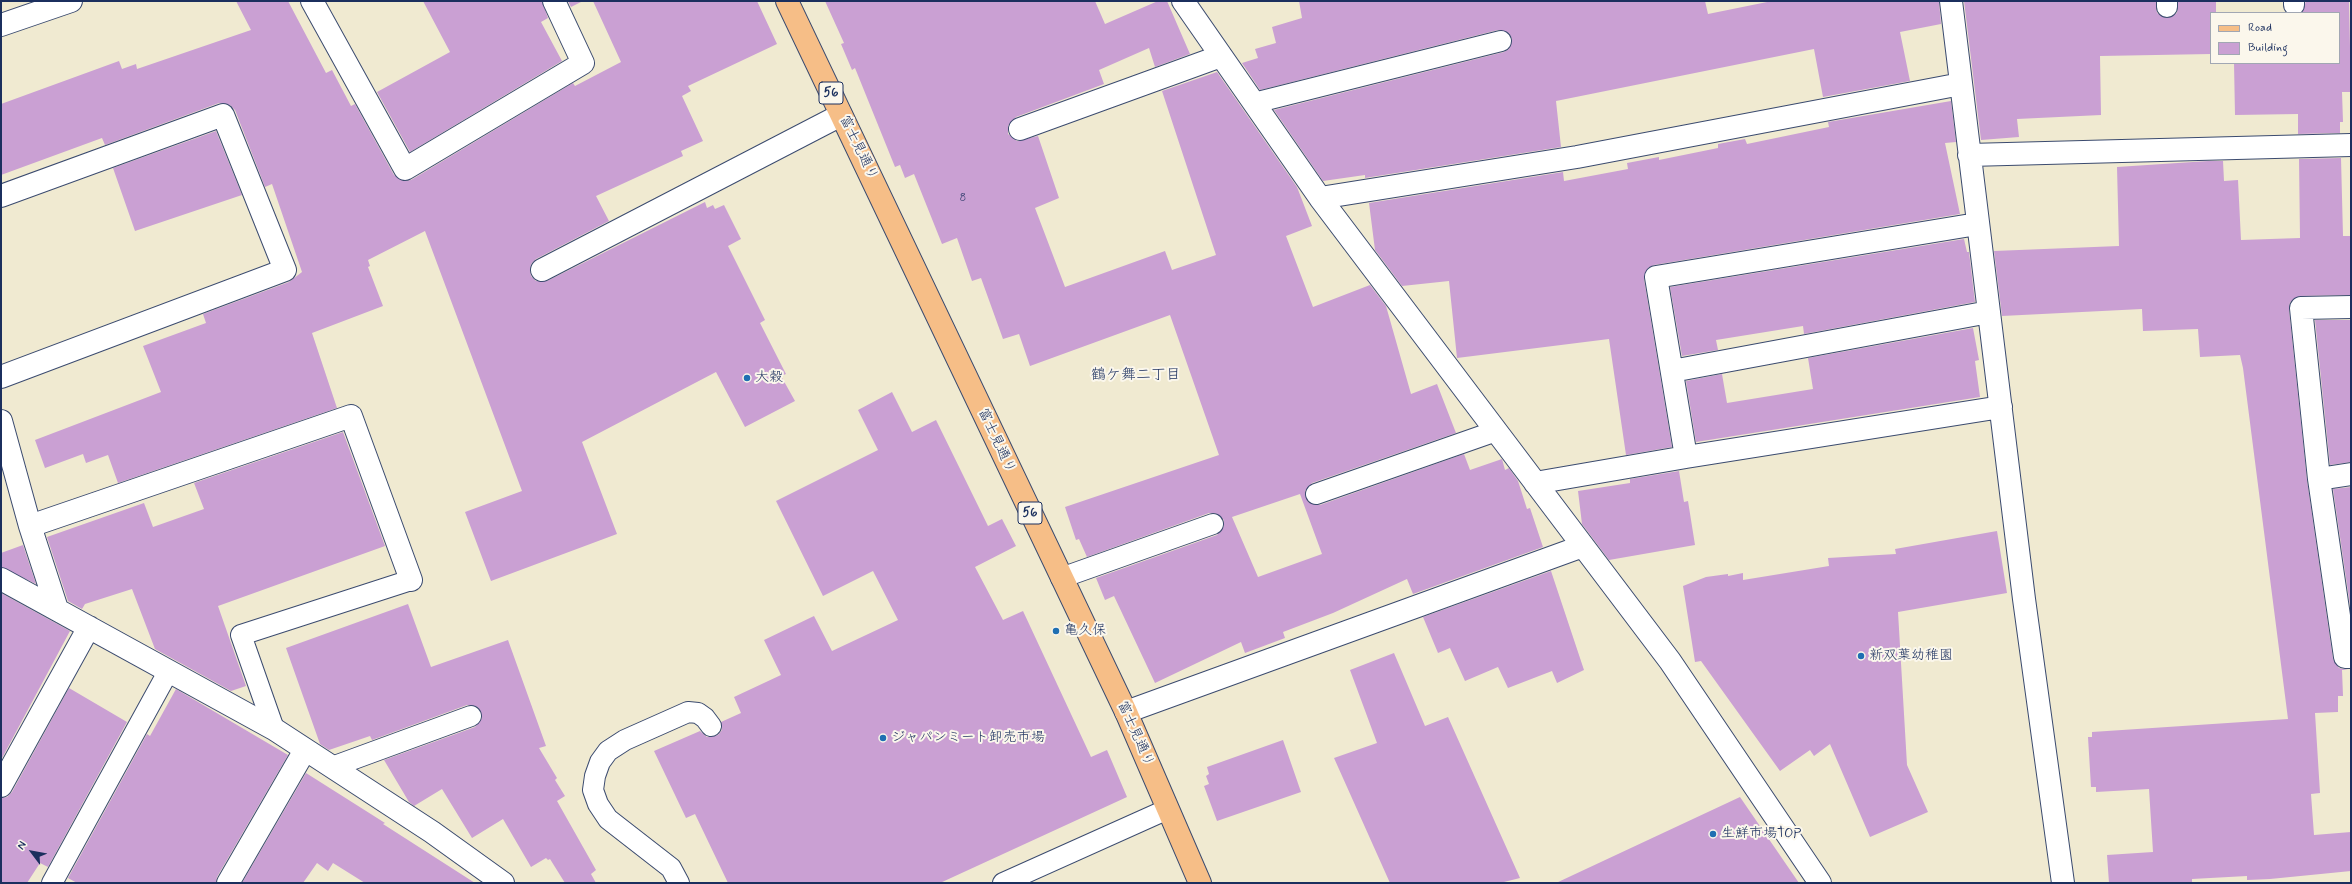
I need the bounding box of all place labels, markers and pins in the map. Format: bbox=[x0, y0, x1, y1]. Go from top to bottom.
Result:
place label: 大穀 bbox=[755, 370, 783, 386]
marker: 大穀 bbox=[742, 373, 752, 383]
place label: 亀久保 bbox=[1064, 623, 1106, 639]
marker: 亀久保 bbox=[1051, 626, 1061, 636]
place label: 新双葉幼稚園 bbox=[1869, 648, 1953, 664]
marker: 新双葉幼稚園 bbox=[1856, 651, 1866, 661]
place label: ジャパンミート卸売市場 bbox=[891, 730, 1045, 746]
marker: ジャパンミート卸売市場 bbox=[878, 733, 888, 743]
place label: 生鮮市場TOP bbox=[1721, 826, 1801, 842]
marker: 生鮮市場TOP bbox=[1708, 829, 1718, 839]

